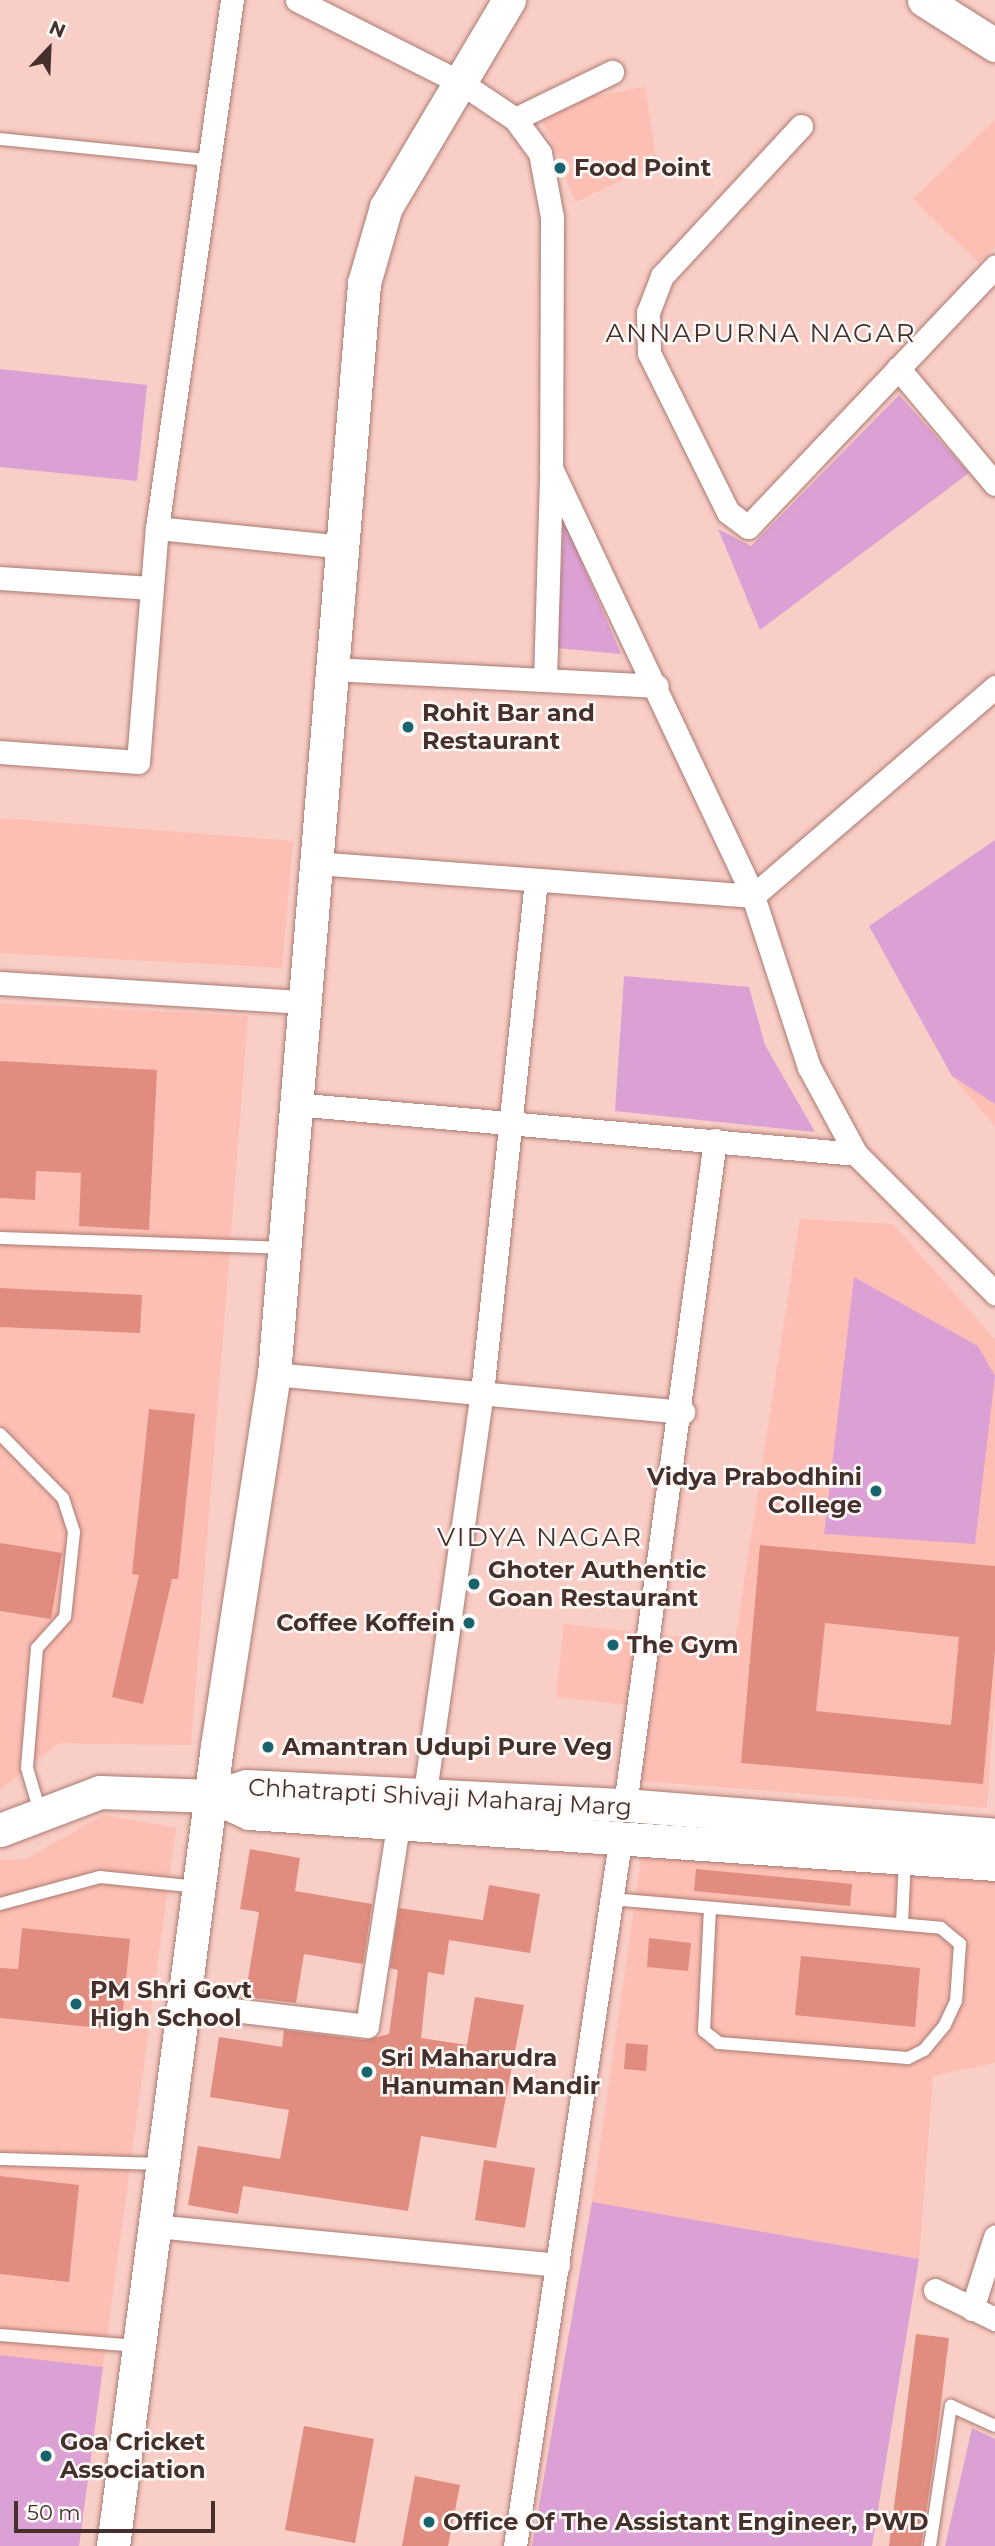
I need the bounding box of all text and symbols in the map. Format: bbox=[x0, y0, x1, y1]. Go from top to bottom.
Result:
north arrow bbox=[14, 14, 84, 84]
text: N bbox=[46, 16, 69, 43]
place label: Food Point bbox=[574, 154, 711, 182]
marker: Food Point bbox=[552, 160, 568, 176]
district label: ANNAPURNA NAGAR bbox=[607, 318, 915, 350]
place label: Rohit Bar and Restaurant bbox=[422, 699, 595, 755]
marker: Rohit Bar and Restaurant bbox=[400, 719, 416, 735]
place label: Vidya Prabodhini College bbox=[647, 1463, 862, 1519]
marker: Vidya Prabodhini College bbox=[868, 1483, 884, 1499]
district label: VIDYA NAGAR bbox=[438, 1522, 642, 1554]
place label: Ghoter Authentic Goan Restaurant bbox=[488, 1556, 707, 1612]
marker: Ghoter Authentic Goan Restaurant bbox=[466, 1576, 482, 1592]
place label: Coffee Koffein bbox=[276, 1609, 455, 1637]
marker: Coffee Koffein bbox=[461, 1615, 477, 1631]
place label: The Gym bbox=[627, 1631, 738, 1659]
marker: The Gym bbox=[605, 1637, 621, 1653]
place label: Amantran Udupi Pure Veg bbox=[282, 1733, 612, 1761]
marker: Amantran Udupi Pure Veg bbox=[260, 1739, 276, 1755]
street label: Chhatrapti Shivaji Maharaj Marg bbox=[247, 1773, 633, 1821]
place label: PM Shri Govt High School bbox=[90, 1976, 252, 2032]
marker: PM Shri Govt High School bbox=[68, 1996, 84, 2012]
place label: Sri Maharudra Hanuman Mandir bbox=[381, 2044, 600, 2100]
marker: Sri Maharudra Hanuman Mandir bbox=[359, 2064, 375, 2080]
place label: Goa Cricket Association bbox=[60, 2428, 206, 2484]
marker: Goa Cricket Association bbox=[38, 2448, 54, 2464]
scale bar bbox=[18, 2486, 219, 2530]
text: 50 m bbox=[27, 2500, 81, 2525]
place label: Office Of The Assistant Engineer, PWD bbox=[443, 2508, 929, 2536]
marker: Office Of The Assistant Engineer, PWD bbox=[421, 2514, 437, 2530]

